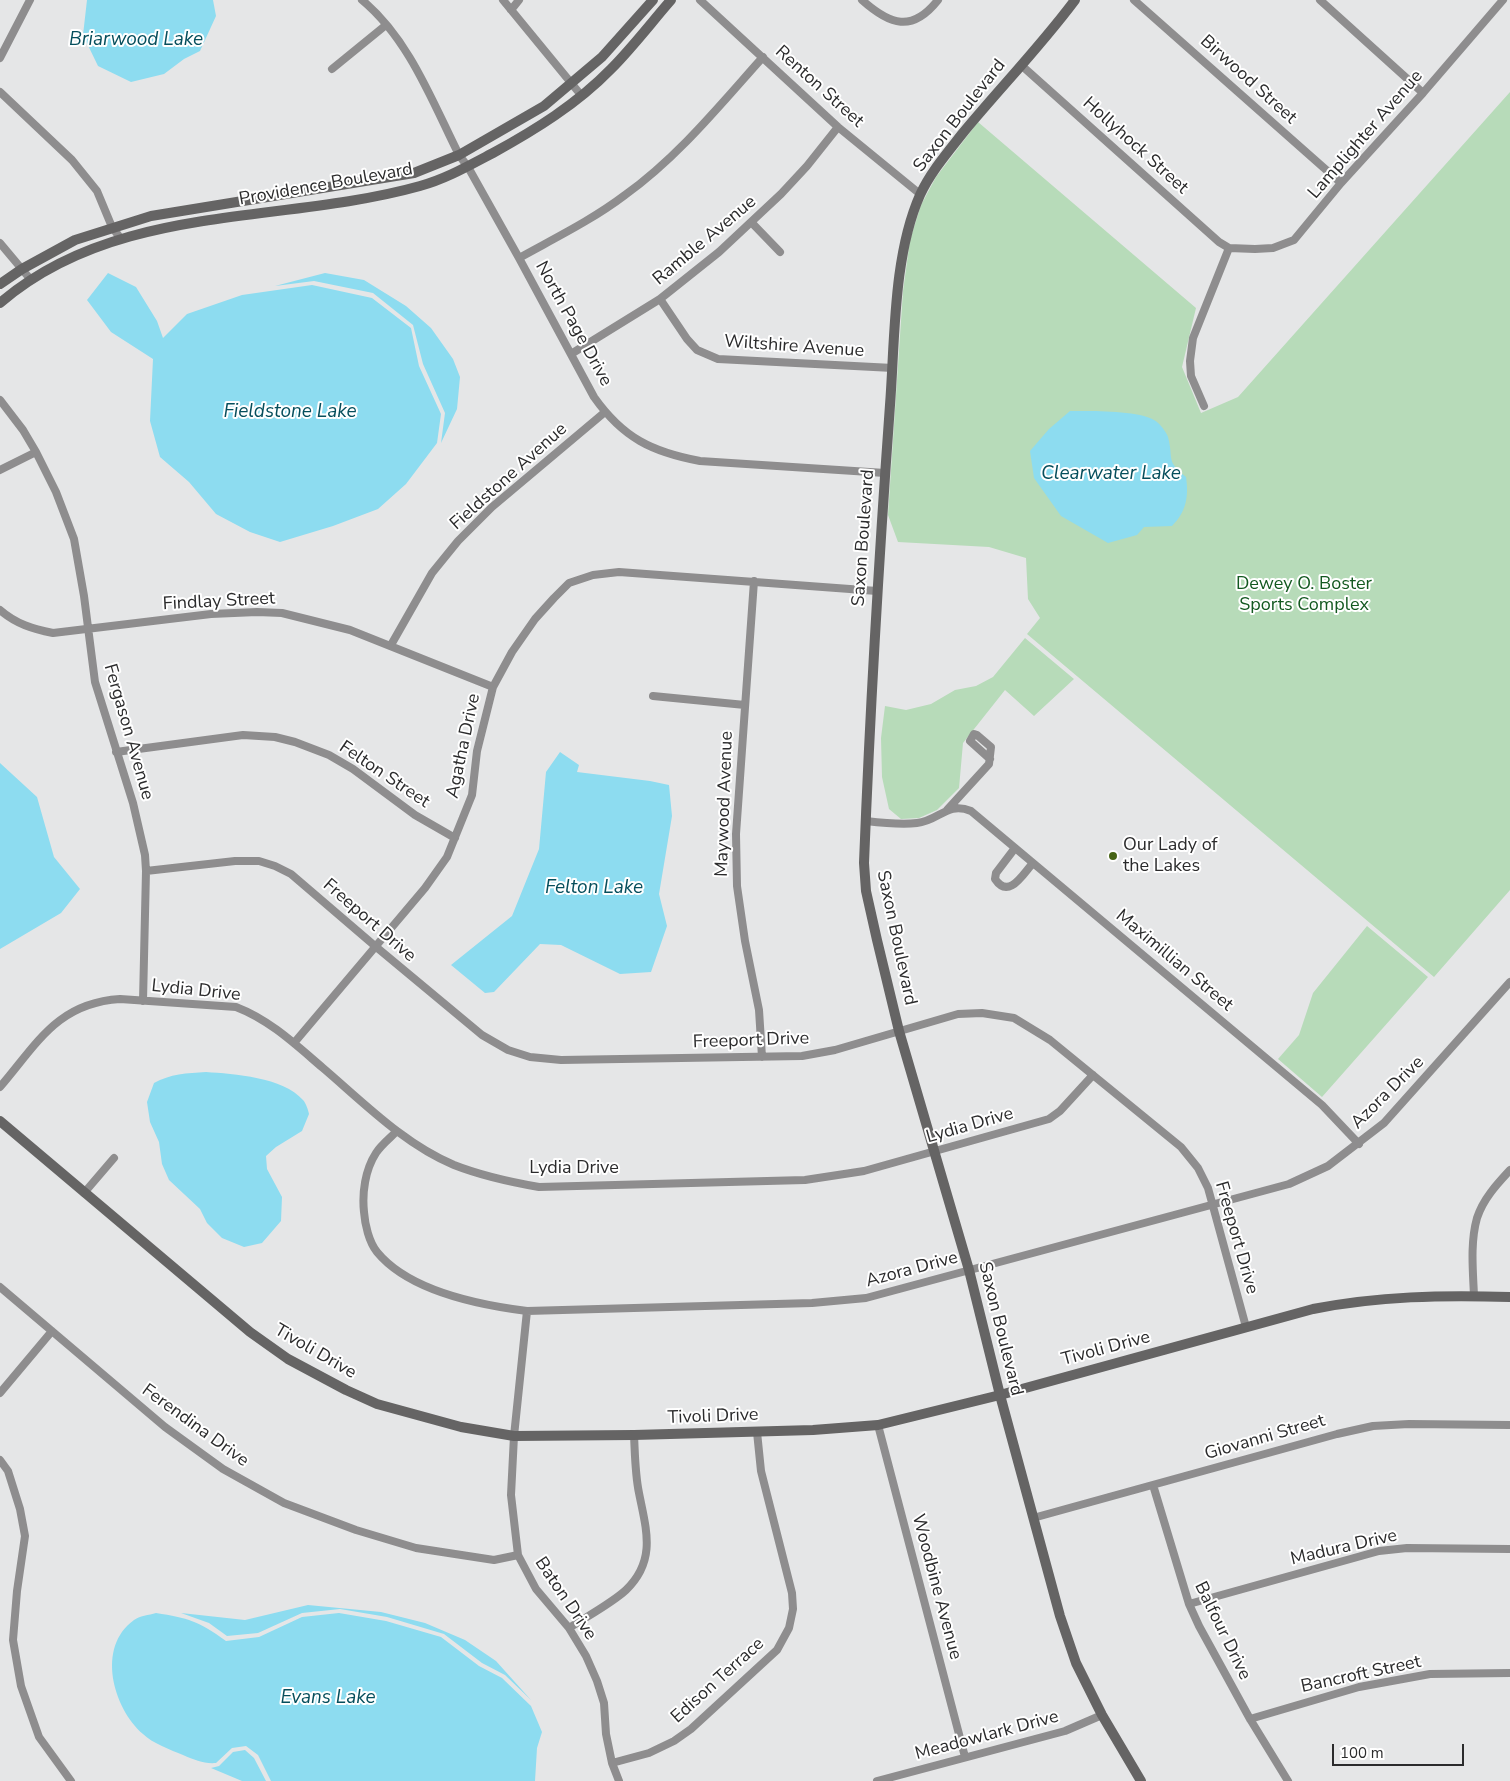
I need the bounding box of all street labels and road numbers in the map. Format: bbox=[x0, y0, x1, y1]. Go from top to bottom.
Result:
street label: Birwood Street bbox=[1195, 31, 1301, 129]
street label: Renton Street bbox=[770, 42, 868, 132]
street label: Saxon Boulevard bbox=[909, 55, 1011, 177]
street label: Lamplighter Avenue bbox=[1304, 66, 1428, 204]
street label: Hollyhock Street bbox=[1078, 93, 1192, 199]
street label: Providence Boulevard bbox=[237, 159, 415, 211]
street label: Ramble Avenue bbox=[649, 192, 761, 290]
street label: North Page Drive bbox=[530, 258, 616, 390]
street label: Wiltshire Avenue bbox=[723, 331, 865, 363]
street label: Fieldstone Avenue bbox=[446, 419, 572, 535]
street label: Saxon Boulevard bbox=[848, 469, 880, 607]
street label: Findlay Street bbox=[162, 588, 276, 616]
street label: Fergason Avenue bbox=[98, 662, 158, 802]
street label: Agatha Drive bbox=[442, 692, 486, 800]
street label: Maywood Avenue bbox=[712, 731, 738, 877]
street label: Felton Street bbox=[335, 737, 433, 813]
street label: Saxon Boulevard bbox=[871, 869, 921, 1007]
street label: Freeport Drive bbox=[318, 875, 420, 967]
street label: Maximillian Street bbox=[1111, 906, 1237, 1016]
street label: Lydia Drive bbox=[150, 976, 242, 1006]
street label: Freeport Drive bbox=[693, 1028, 809, 1054]
street label: Azora Drive bbox=[1347, 1052, 1429, 1134]
street label: Lydia Drive bbox=[924, 1103, 1016, 1149]
street label: Lydia Drive bbox=[529, 1158, 619, 1180]
street label: Freeport Drive bbox=[1210, 1179, 1262, 1297]
street label: Azora Drive bbox=[864, 1247, 960, 1293]
street label: Saxon Boulevard bbox=[973, 1260, 1027, 1398]
street label: Tivoli Drive bbox=[270, 1320, 360, 1384]
street label: Tivoli Drive bbox=[1059, 1327, 1153, 1371]
street label: Ferendina Drive bbox=[137, 1380, 253, 1472]
street label: Tivoli Drive bbox=[667, 1405, 759, 1429]
street label: Giovanni Street bbox=[1202, 1411, 1328, 1465]
street label: Woodbine Avenue bbox=[906, 1512, 966, 1662]
street label: Madura Drive bbox=[1289, 1525, 1399, 1571]
street label: Baton Drive bbox=[529, 1553, 601, 1645]
street label: Balfour Drive bbox=[1189, 1578, 1255, 1684]
street label: Edison Terrace bbox=[667, 1634, 769, 1728]
street label: Bancroft Street bbox=[1299, 1652, 1423, 1698]
street label: Meadowlark Drive bbox=[913, 1706, 1061, 1766]

